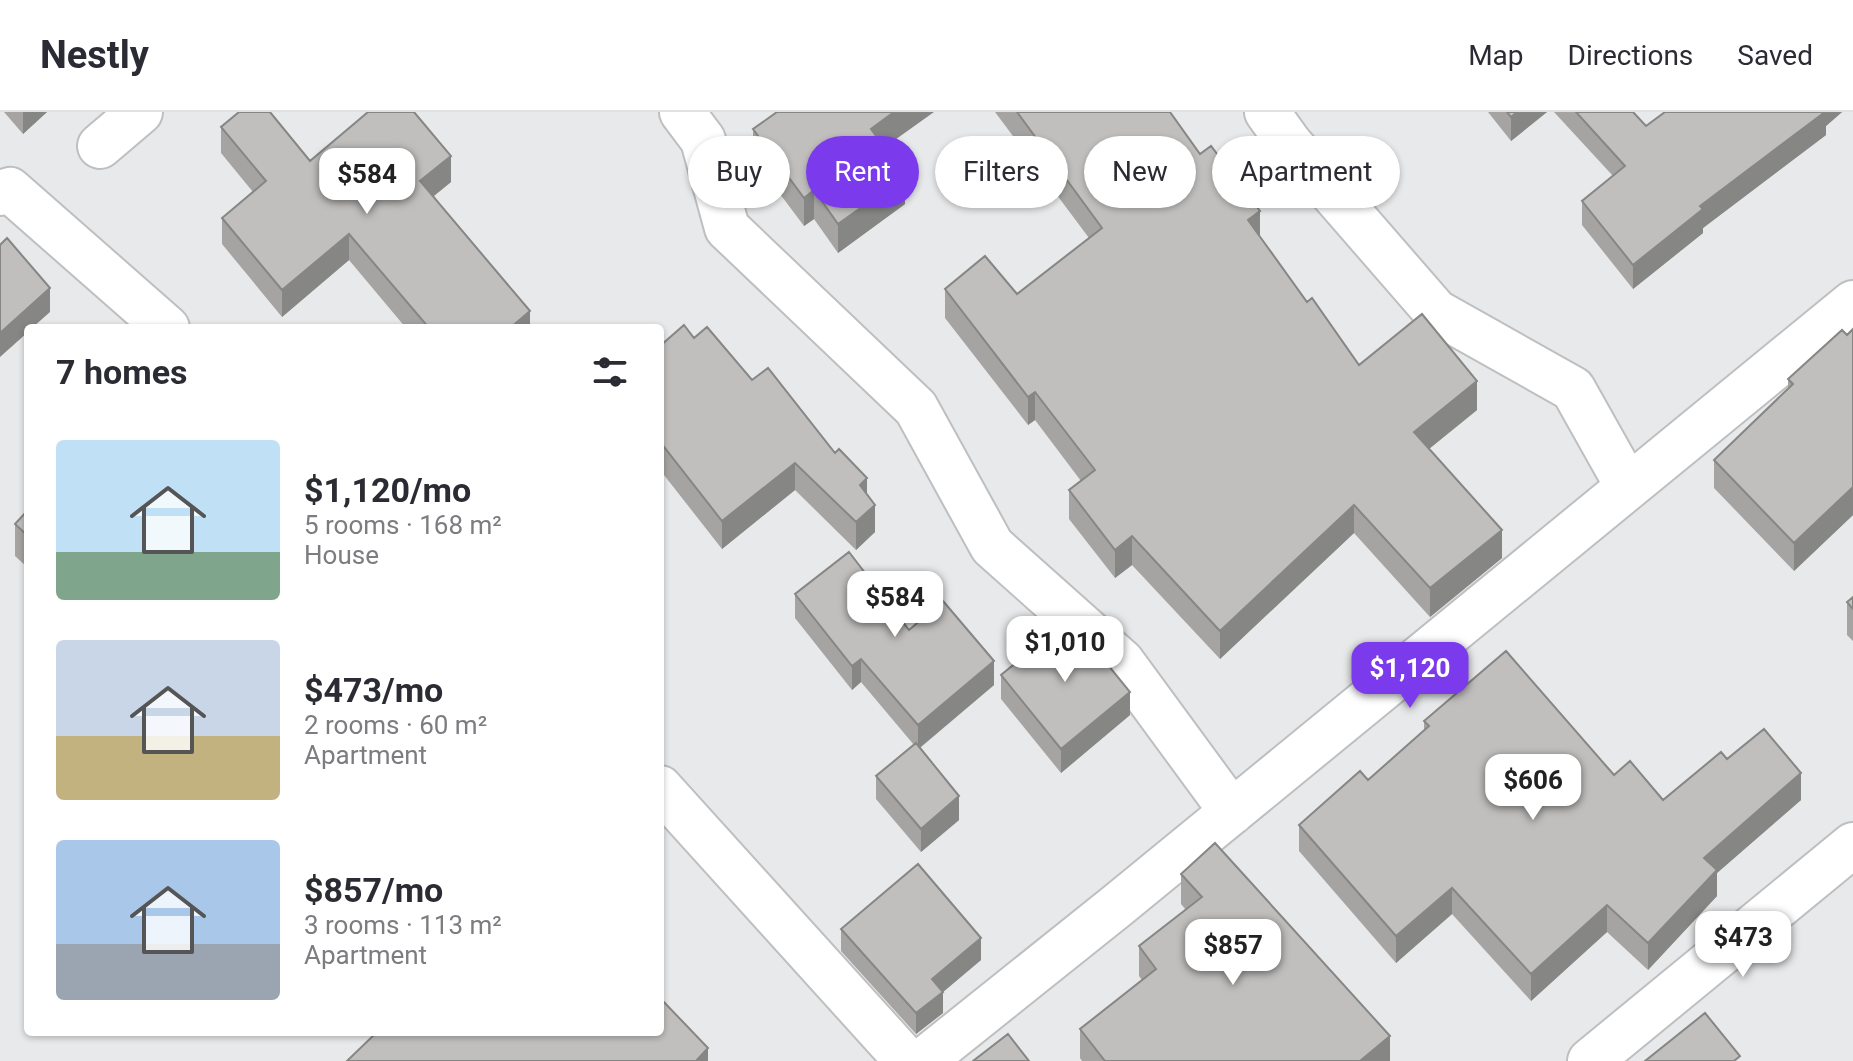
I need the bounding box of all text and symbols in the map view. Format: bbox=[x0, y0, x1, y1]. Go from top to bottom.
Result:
text: Nestly bbox=[40, 33, 149, 77]
text: Map bbox=[1468, 39, 1524, 72]
text: Directions bbox=[1568, 39, 1693, 72]
text: Saved bbox=[1737, 39, 1813, 72]
chip: Buy bbox=[688, 136, 790, 208]
chip: Rent bbox=[806, 136, 919, 208]
chip: Filters bbox=[935, 136, 1068, 208]
chip: New bbox=[1084, 136, 1196, 208]
chip: Apartment bbox=[1212, 136, 1400, 208]
pin: $584 bbox=[320, 148, 414, 216]
text: $584 bbox=[337, 159, 397, 189]
icon: filters bbox=[588, 350, 632, 394]
text: 7 homes bbox=[56, 352, 187, 392]
text: $1,120/mo bbox=[304, 470, 471, 510]
icon: home bbox=[120, 472, 216, 568]
text: 5 rooms · 168 m² bbox=[304, 510, 502, 540]
text: House bbox=[304, 540, 379, 570]
pin: $584 bbox=[848, 571, 942, 639]
text: $584 bbox=[865, 582, 925, 612]
pin: $1,010 bbox=[1000, 616, 1130, 684]
text: $1,010 bbox=[1025, 627, 1105, 657]
pin: $1,120 bbox=[1345, 642, 1475, 710]
text: $1,120 bbox=[1370, 653, 1450, 683]
text: $473/mo bbox=[304, 670, 443, 710]
icon: home bbox=[120, 672, 216, 768]
text: 2 rooms · 60 m² bbox=[304, 710, 487, 740]
text: Apartment bbox=[304, 740, 427, 770]
pin: $606 bbox=[1486, 754, 1580, 822]
text: $606 bbox=[1503, 765, 1563, 795]
text: $857/mo bbox=[304, 870, 443, 910]
icon: home bbox=[120, 872, 216, 968]
text: 3 rooms · 113 m² bbox=[304, 910, 502, 940]
pin: $473 bbox=[1696, 911, 1790, 979]
pin: $857 bbox=[1186, 919, 1280, 987]
text: $473 bbox=[1713, 922, 1773, 952]
text: $857 bbox=[1203, 930, 1263, 960]
text: Apartment bbox=[304, 940, 427, 970]

